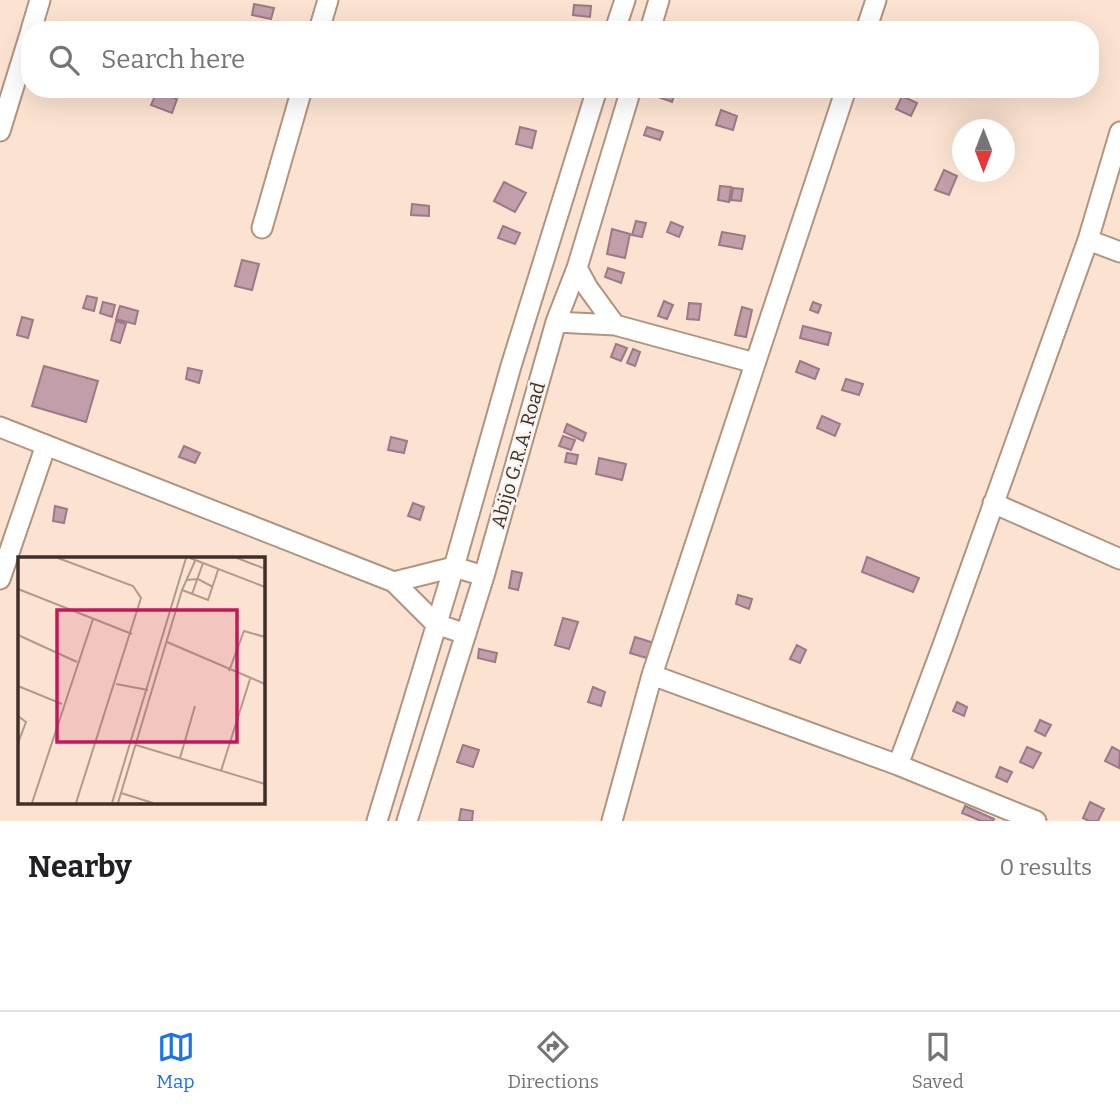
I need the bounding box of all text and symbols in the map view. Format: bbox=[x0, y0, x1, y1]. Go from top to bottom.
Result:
search box bbox=[21, 21, 1099, 98]
icon: search bbox=[45, 41, 83, 79]
text: Search here bbox=[101, 44, 245, 75]
north arrow bbox=[952, 119, 1015, 182]
street label: Abijo G.R.A. Road bbox=[486, 379, 550, 531]
inset map bbox=[18, 557, 264, 804]
text: Nearby bbox=[28, 849, 132, 885]
text: 0 results bbox=[999, 853, 1092, 881]
tab: Map bbox=[156, 1028, 195, 1093]
tab: Directions bbox=[507, 1028, 599, 1093]
tab: Saved bbox=[911, 1028, 964, 1093]

